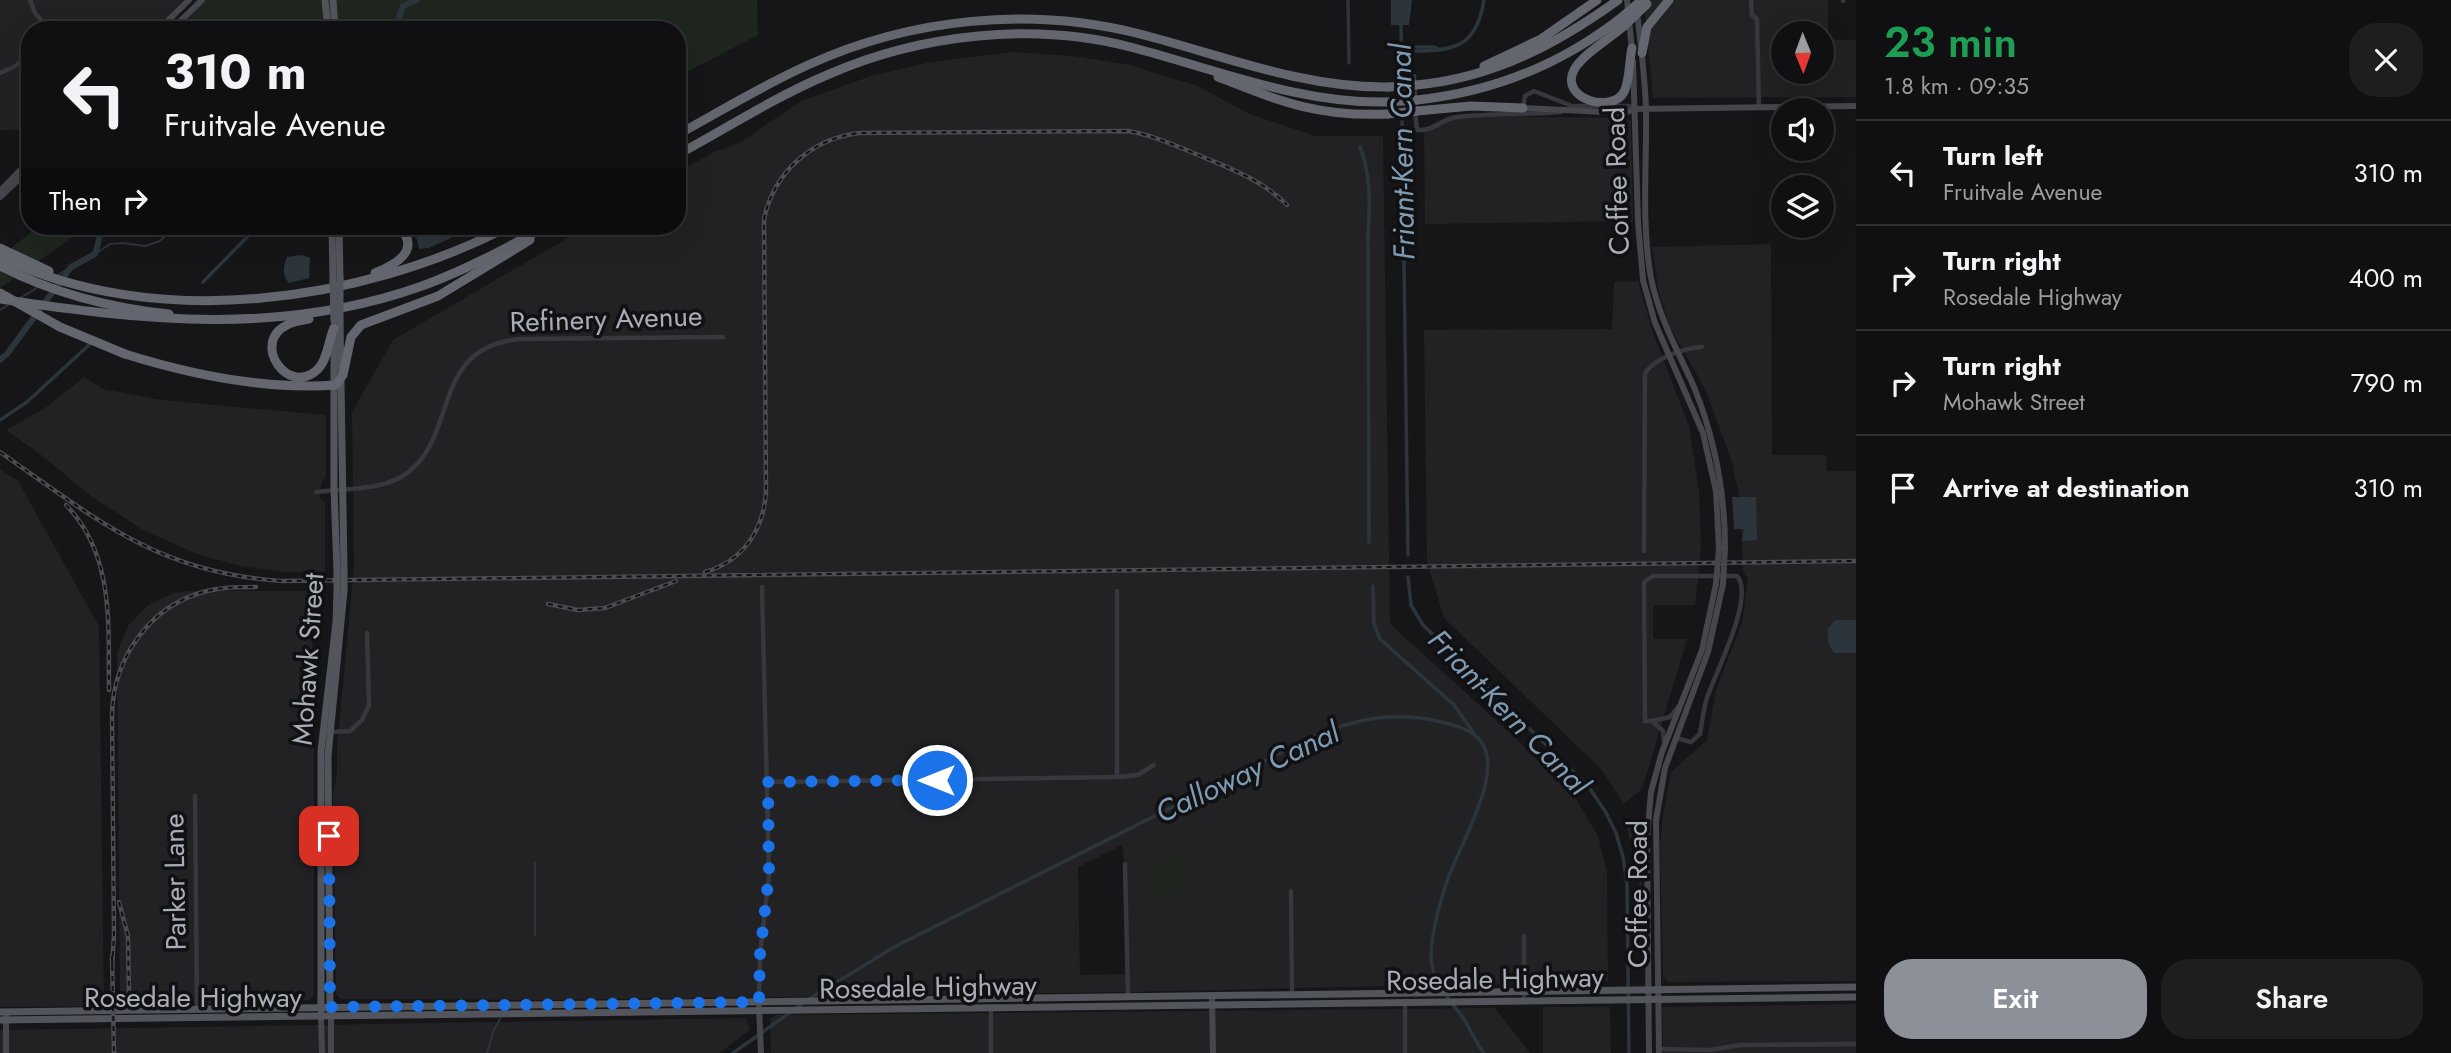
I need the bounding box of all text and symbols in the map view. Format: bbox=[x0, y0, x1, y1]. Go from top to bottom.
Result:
text: 23 min bbox=[1884, 12, 2017, 73]
north arrow bbox=[1771, 21, 1834, 84]
map controls bbox=[1771, 21, 1834, 238]
button: close bbox=[2349, 23, 2423, 97]
text: 310 m bbox=[164, 37, 307, 107]
water label: Friant-Kern Canal bbox=[1379, 42, 1425, 261]
icon: left bbox=[49, 49, 140, 140]
text: 1.8 km · 09:35 bbox=[1884, 69, 2029, 103]
button: sound bbox=[1771, 98, 1834, 161]
text: Fruitvale Avenue bbox=[164, 102, 386, 148]
street label: Coffee Road bbox=[1594, 106, 1640, 256]
text: Turn left bbox=[1943, 137, 2043, 175]
icon: left bbox=[1884, 154, 1922, 192]
text: 310 m bbox=[2353, 154, 2423, 192]
button: layers bbox=[1771, 175, 1834, 238]
text: Fruitvale Avenue bbox=[1943, 175, 2102, 209]
text: Then bbox=[49, 182, 102, 220]
icon: right bbox=[116, 182, 154, 220]
text: Turn right bbox=[1943, 242, 2061, 280]
icon: right bbox=[1884, 259, 1922, 297]
text: 400 m bbox=[2349, 259, 2423, 297]
text: Rosedale Highway bbox=[1943, 280, 2122, 314]
street label: Refinery Avenue bbox=[509, 295, 703, 343]
text: Turn right bbox=[1943, 347, 2061, 385]
icon: right bbox=[1884, 364, 1922, 402]
text: 790 m bbox=[2351, 364, 2423, 402]
text: Mohawk Street bbox=[1943, 385, 2085, 419]
icon: arrive bbox=[1884, 469, 1922, 507]
text: Arrive at destination bbox=[1943, 469, 2190, 507]
text: 310 m bbox=[2353, 469, 2423, 507]
street label: Mohawk Street bbox=[282, 571, 334, 747]
water label: Friant-Kern Canal bbox=[1418, 619, 1601, 806]
water label: Calloway Canal bbox=[1148, 710, 1347, 833]
position arrow bbox=[900, 743, 974, 817]
pin bbox=[299, 806, 359, 866]
street label: Parker Lane bbox=[153, 813, 197, 951]
icon: arrive bbox=[310, 817, 348, 855]
street label: Coffee Road bbox=[1617, 820, 1658, 968]
street label: Rosedale Highway bbox=[1386, 957, 1605, 1001]
button: Exit bbox=[1884, 959, 2147, 1039]
button: Share bbox=[2161, 959, 2423, 1039]
street label: Rosedale Highway bbox=[819, 965, 1038, 1009]
street label: Rosedale Highway bbox=[84, 977, 303, 1018]

